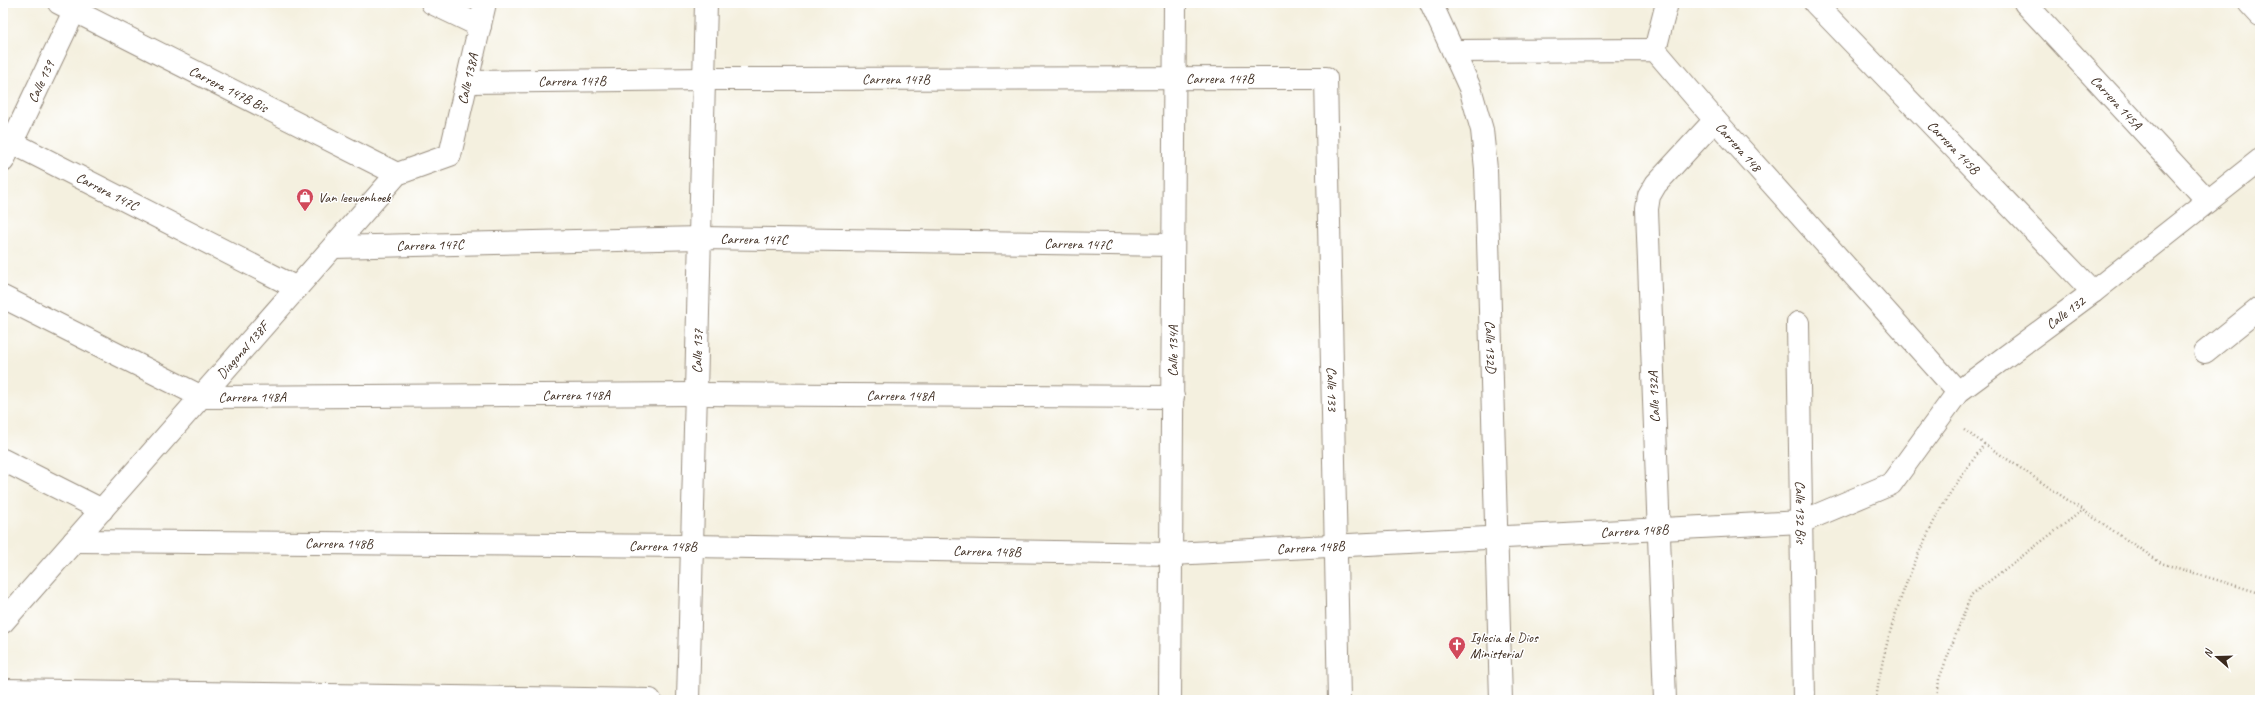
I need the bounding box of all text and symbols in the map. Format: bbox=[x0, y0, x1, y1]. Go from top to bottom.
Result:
street label: Calle 138A bbox=[453, 51, 482, 106]
street label: Calle 139 bbox=[24, 56, 59, 105]
street label: Carrera 147B Bis bbox=[186, 62, 272, 116]
street label: Carrera 147B bbox=[862, 70, 932, 87]
street label: Carrera 147B bbox=[1186, 70, 1256, 87]
street label: Carrera 147B bbox=[538, 72, 608, 90]
street label: Carrera 145A bbox=[2087, 72, 2146, 133]
street label: Carrera 145B bbox=[1924, 117, 1984, 179]
street label: Carrera 148 bbox=[1712, 118, 1766, 176]
street label: Carrera 147C bbox=[73, 168, 142, 215]
shop icon: Van leewenhoek bbox=[295, 187, 315, 212]
place label: Van leewenhoek bbox=[318, 189, 391, 206]
street label: Carrera 147C bbox=[720, 230, 789, 248]
street label: Carrera 147C bbox=[396, 235, 465, 254]
street label: Carrera 147C bbox=[1044, 235, 1113, 253]
street label: Calle 132 bbox=[2042, 291, 2090, 333]
street label: Diagonal 138F bbox=[213, 316, 274, 382]
street label: Calle 132D bbox=[1482, 320, 1500, 375]
street label: Calle 134A bbox=[1164, 324, 1181, 377]
street label: Calle 137 bbox=[688, 328, 706, 374]
street label: Calle 133 bbox=[1324, 367, 1341, 413]
street label: Calle 132A bbox=[1645, 370, 1663, 423]
street label: Carrera 148A bbox=[542, 386, 611, 403]
street label: Carrera 148A bbox=[866, 387, 935, 404]
street label: Carrera 148A bbox=[218, 388, 287, 405]
street label: Calle 132 Bis bbox=[1792, 481, 1810, 545]
street label: Carrera 148B bbox=[1600, 520, 1670, 541]
street label: Carrera 148B bbox=[305, 534, 375, 552]
street label: Carrera 148B bbox=[629, 537, 699, 555]
street label: Carrera 148B bbox=[1276, 537, 1347, 557]
street label: Carrera 148B bbox=[953, 542, 1023, 560]
place label: Iglesia de Dios Ministerial bbox=[1470, 629, 1539, 662]
church icon: Iglesia de Dios Ministerial bbox=[1447, 635, 1467, 660]
north arrow bbox=[2197, 637, 2237, 677]
text: N bbox=[2200, 646, 2216, 659]

